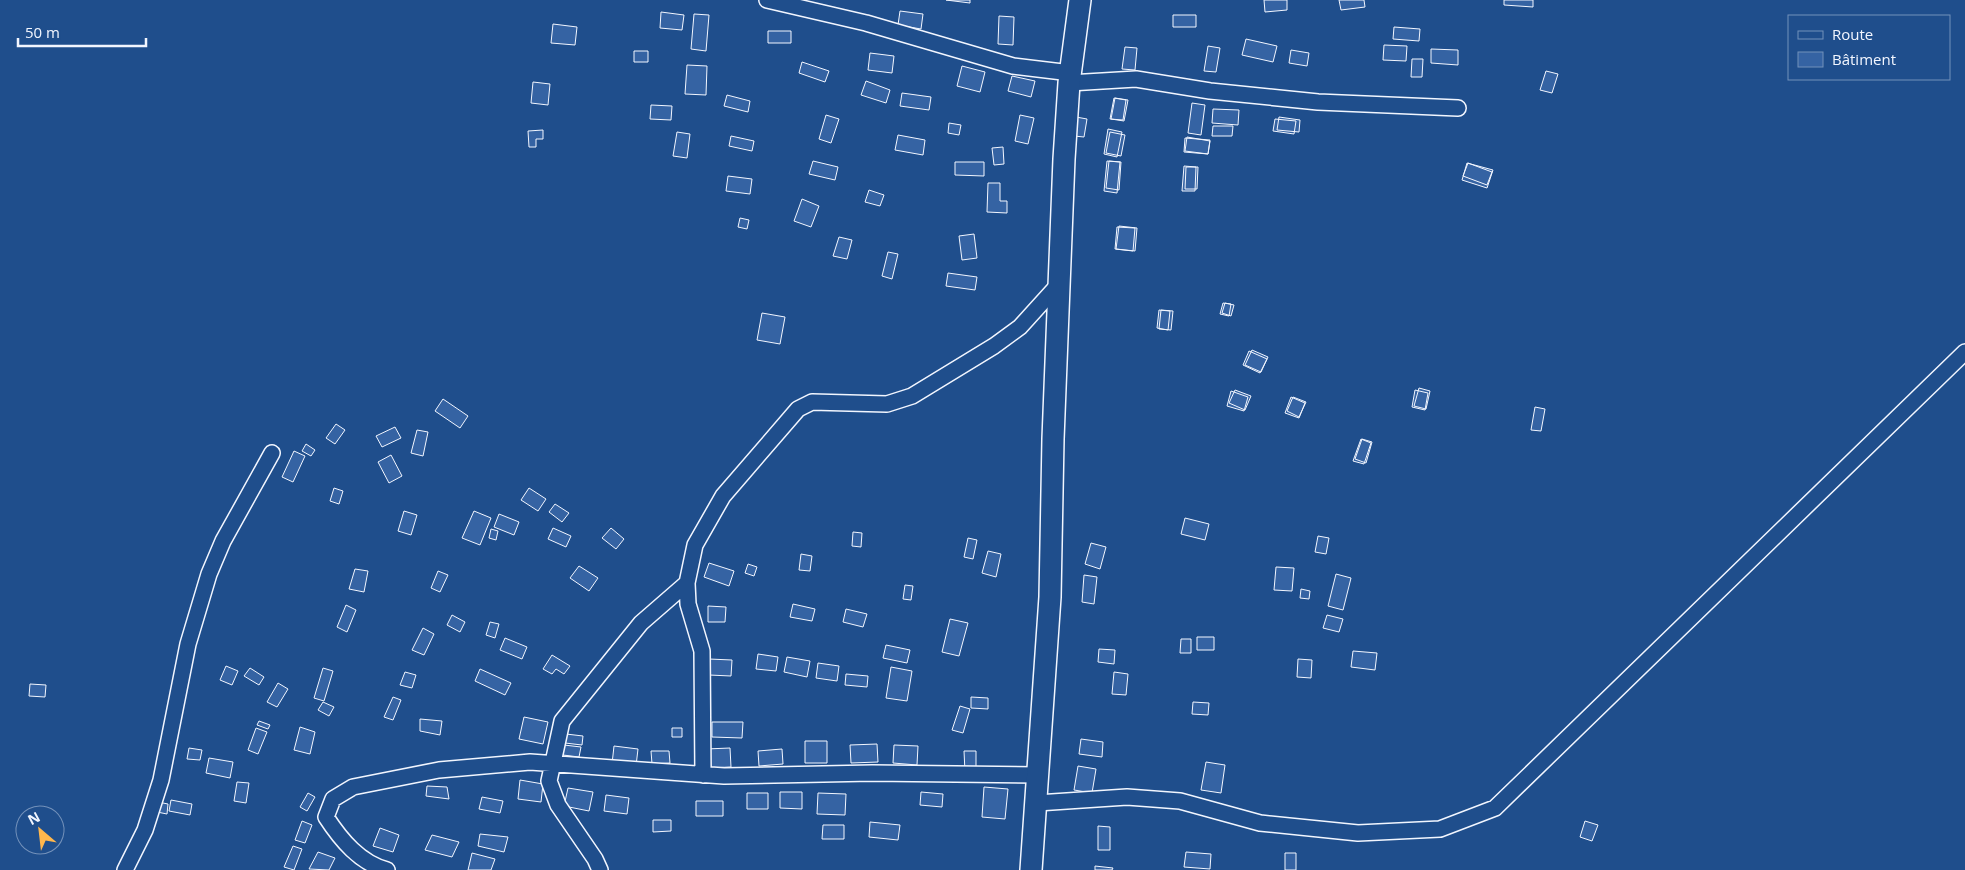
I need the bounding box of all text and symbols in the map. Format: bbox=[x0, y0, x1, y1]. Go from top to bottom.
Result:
scale bar bbox=[18, 15, 145, 47]
legend bbox=[1788, 15, 1950, 80]
text: 50 m bbox=[25, 22, 60, 42]
text: Route bbox=[1832, 24, 1873, 44]
text: Bâtiment bbox=[1832, 49, 1896, 69]
north arrow bbox=[15, 805, 65, 855]
text: N bbox=[24, 807, 43, 829]

